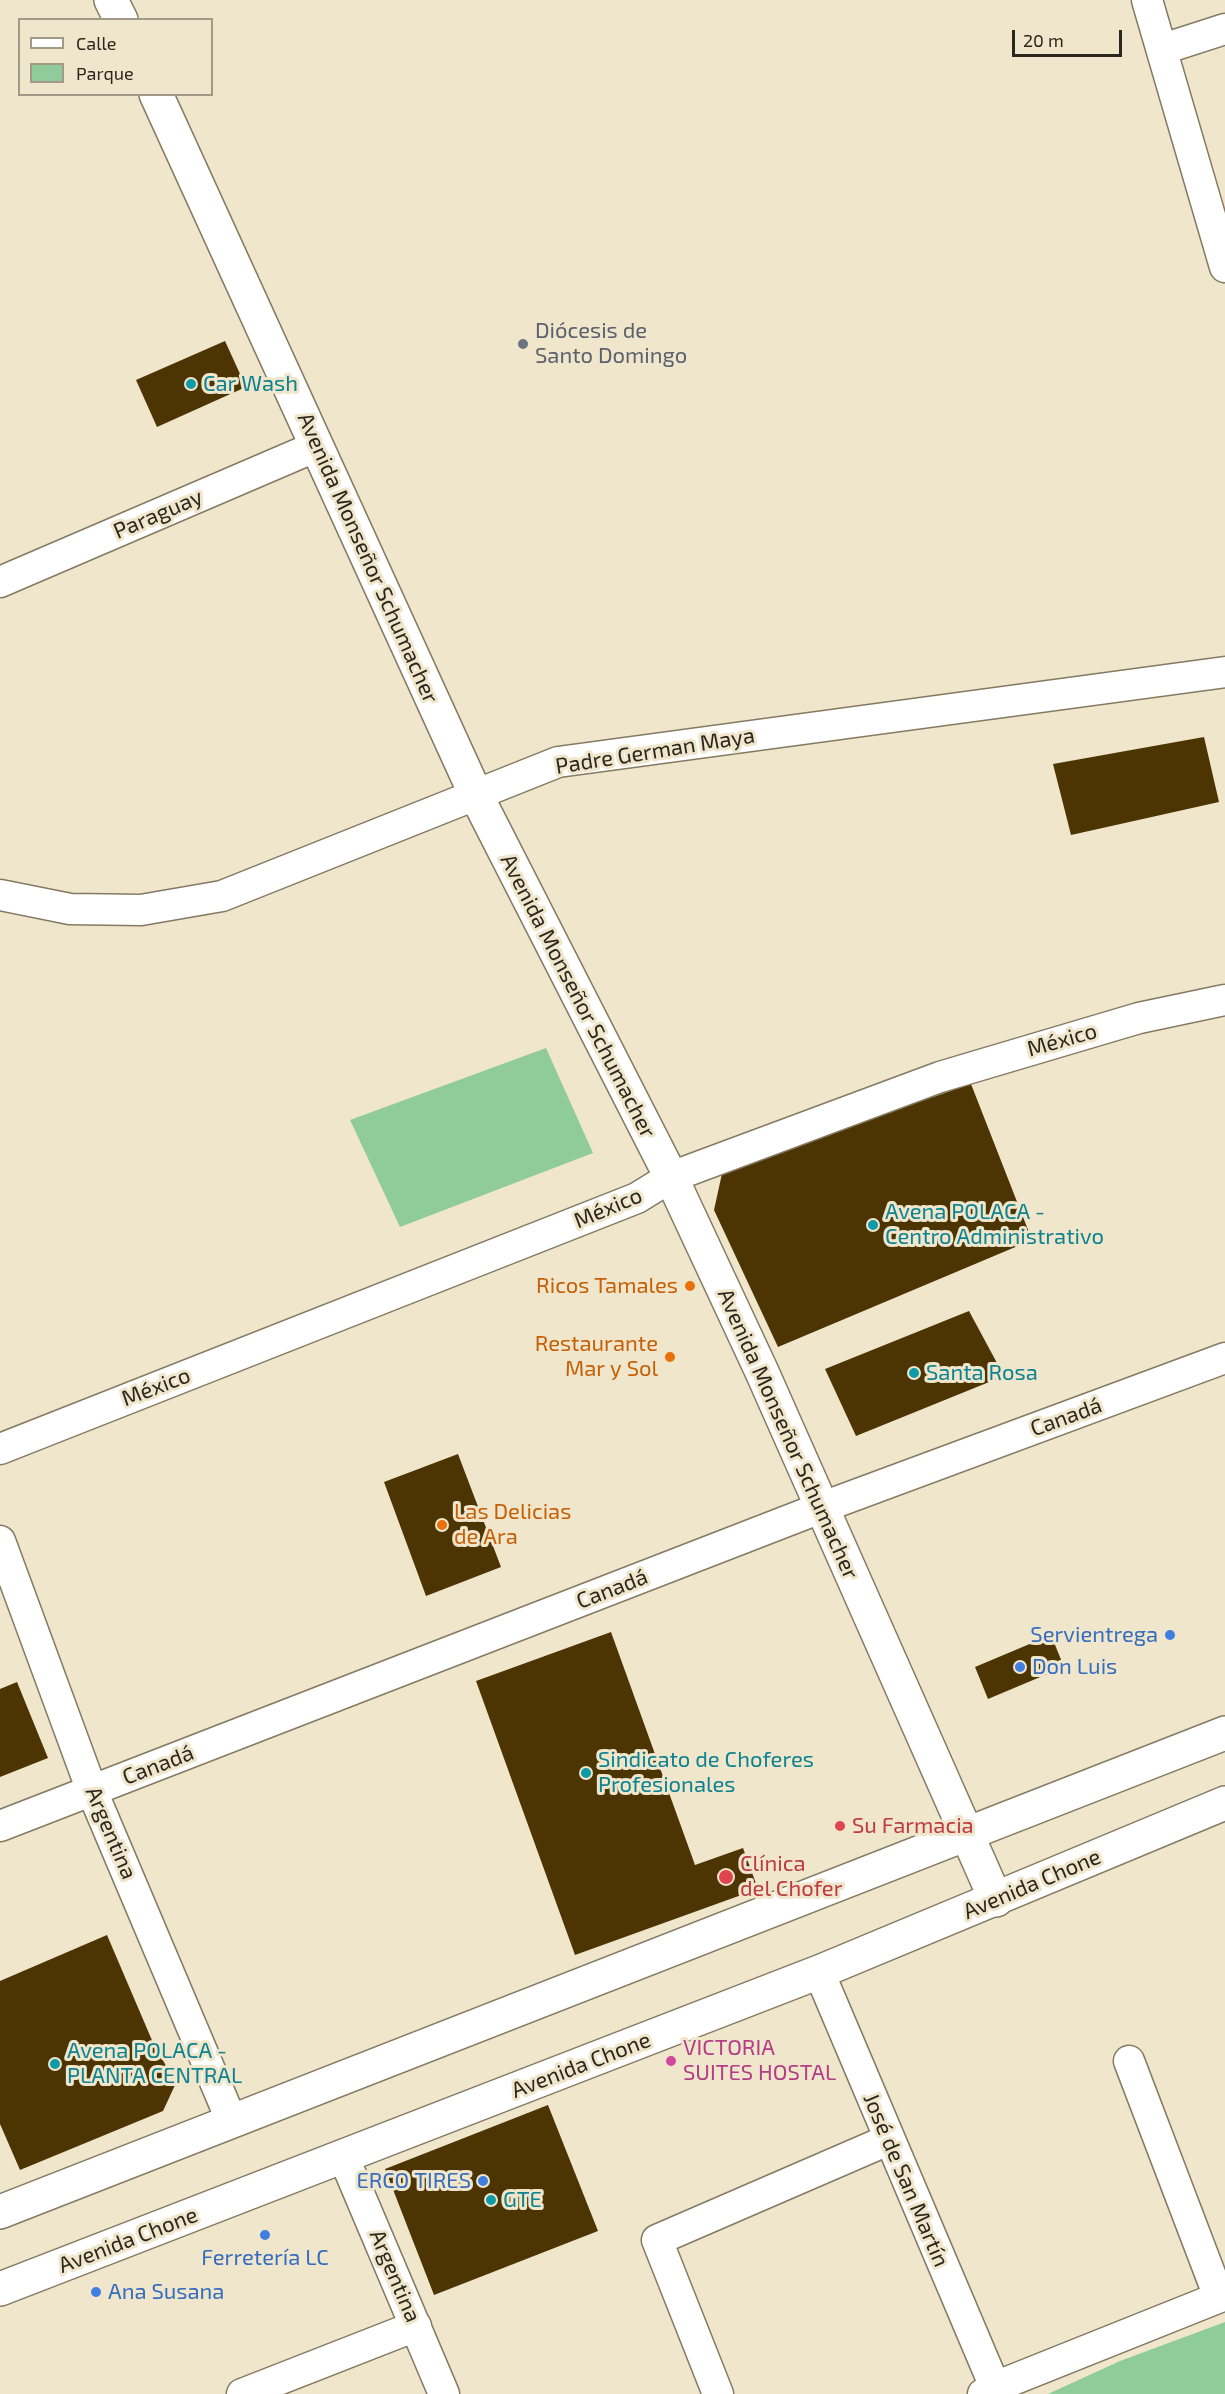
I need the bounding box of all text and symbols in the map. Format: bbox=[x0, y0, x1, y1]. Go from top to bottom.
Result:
legend bbox=[18, 18, 213, 96]
scale bar bbox=[1015, 18, 1124, 56]
text: 20 m bbox=[1023, 29, 1064, 51]
text: Calle bbox=[76, 32, 117, 54]
text: Parque bbox=[76, 62, 134, 84]
place label: Diócesis de Santo Domingo bbox=[535, 318, 687, 370]
marker: Diócesis de Santo Domingo bbox=[516, 337, 530, 351]
place label: Car Wash bbox=[203, 371, 298, 397]
marker: Car Wash bbox=[184, 377, 198, 391]
street label: Avenida Monseñor Schumacher bbox=[292, 409, 444, 707]
street label: Paraguay bbox=[109, 483, 207, 545]
street label: Padre German Maya bbox=[554, 722, 756, 780]
street label: Avenida Monseñor Schumacher bbox=[495, 850, 661, 1142]
street label: México bbox=[1024, 1017, 1100, 1063]
street label: México bbox=[570, 1182, 646, 1234]
place label: Avena POLACA - Centro Administrativo bbox=[885, 1199, 1104, 1250]
marker: Avena POLACA - Centro Administrativo bbox=[866, 1218, 880, 1232]
place label: Ricos Tamales bbox=[536, 1273, 678, 1299]
marker: Ricos Tamales bbox=[683, 1279, 697, 1293]
street label: Avenida Monseñor Schumacher bbox=[712, 1285, 864, 1583]
place label: Restaurante Mar y Sol bbox=[535, 1331, 658, 1382]
marker: Restaurante Mar y Sol bbox=[663, 1350, 677, 1364]
place label: Santa Rosa bbox=[926, 1360, 1038, 1386]
street label: México bbox=[118, 1362, 194, 1412]
marker: Santa Rosa bbox=[907, 1366, 921, 1380]
street label: Canadá bbox=[1027, 1392, 1105, 1442]
place label: Las Delicias de Ara bbox=[454, 1499, 571, 1550]
marker: Las Delicias de Ara bbox=[435, 1518, 449, 1532]
street label: Canadá bbox=[573, 1563, 651, 1615]
place label: Servientrega bbox=[1030, 1622, 1158, 1648]
marker: Servientrega bbox=[1163, 1628, 1177, 1642]
place label: Don Luis bbox=[1032, 1654, 1117, 1680]
marker: Don Luis bbox=[1013, 1660, 1027, 1674]
street label: Canadá bbox=[119, 1739, 197, 1791]
place label: Sindicato de Choferes Profesionales bbox=[598, 1747, 814, 1798]
marker: Sindicato de Choferes Profesionales bbox=[579, 1766, 593, 1780]
street label: Argentina bbox=[80, 1783, 142, 1883]
place label: Su Farmacia bbox=[852, 1813, 974, 1839]
marker: Su Farmacia bbox=[833, 1819, 847, 1833]
street label: Avenida Chone bbox=[959, 1843, 1105, 1925]
place label: Clínica del Chofer bbox=[740, 1851, 842, 1903]
marker: Clínica del Chofer bbox=[717, 1868, 735, 1886]
street label: Avenida Chone bbox=[508, 2026, 654, 2104]
place label: VICTORIA SUITES HOSTAL bbox=[683, 2035, 836, 2086]
place label: Avena POLACA - PLANTA CENTRAL bbox=[67, 2038, 242, 2090]
marker: VICTORIA SUITES HOSTAL bbox=[664, 2054, 678, 2068]
marker: Avena POLACA - PLANTA CENTRAL bbox=[48, 2057, 62, 2071]
street label: José de San Martín bbox=[857, 2089, 955, 2271]
place label: ERCO TIRES bbox=[356, 2168, 471, 2194]
marker: ERCO TIRES bbox=[476, 2174, 490, 2188]
place label: GTE bbox=[503, 2187, 542, 2213]
marker: GTE bbox=[484, 2193, 498, 2207]
street label: Avenida Chone bbox=[55, 2201, 201, 2279]
street label: Argentina bbox=[364, 2226, 426, 2326]
marker: Ferretería LC bbox=[258, 2228, 272, 2242]
place label: Ferretería LC bbox=[201, 2245, 329, 2271]
place label: Ana Susana bbox=[108, 2279, 224, 2305]
marker: Ana Susana bbox=[89, 2285, 103, 2299]

